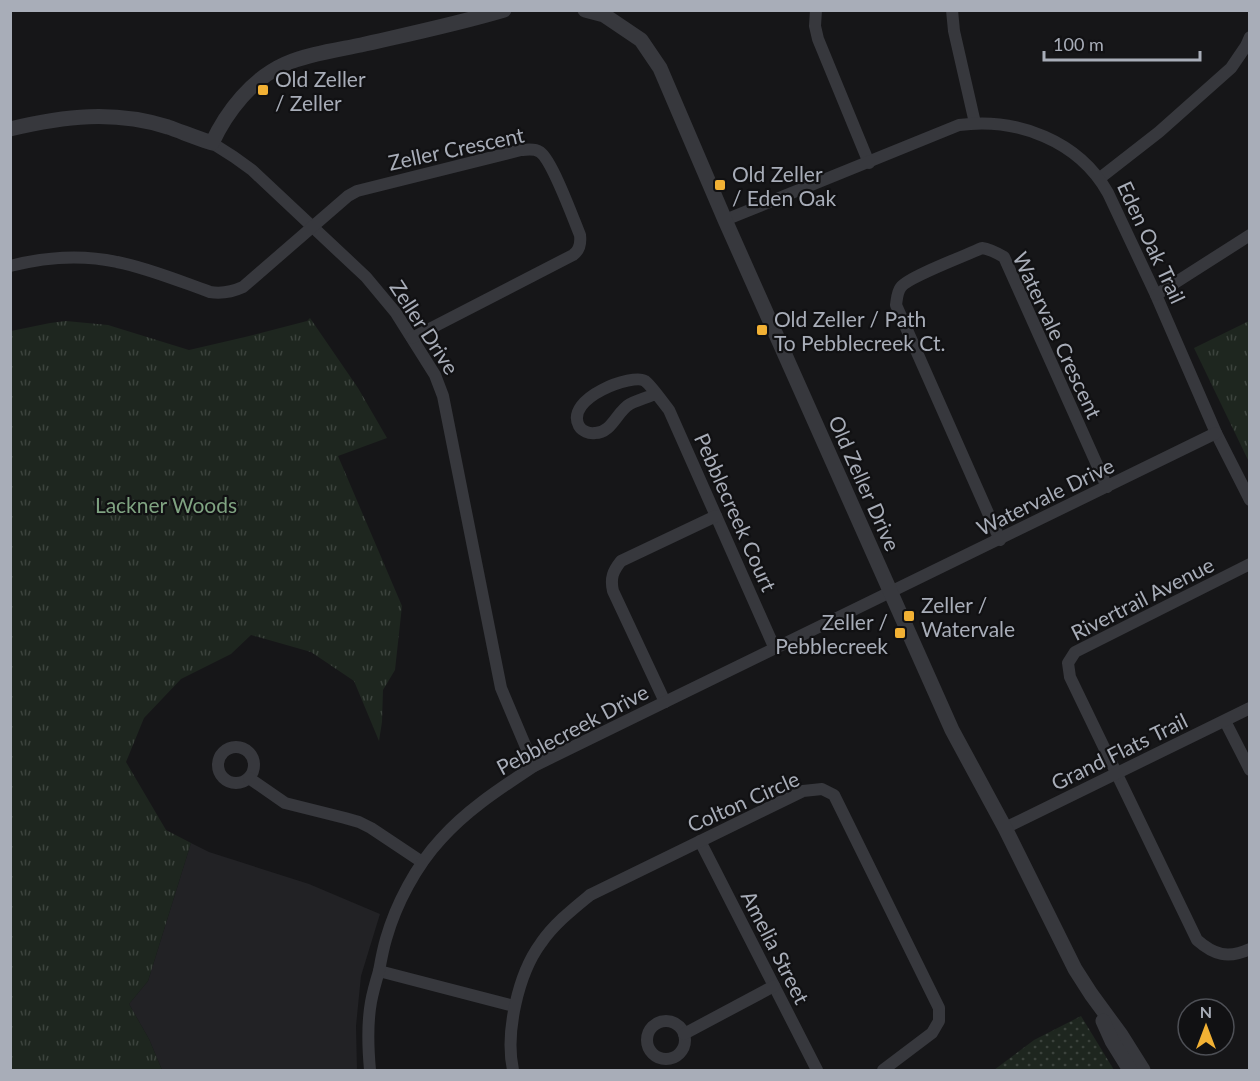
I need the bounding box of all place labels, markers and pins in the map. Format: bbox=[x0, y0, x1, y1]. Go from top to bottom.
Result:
place label: Old Zeller / Zeller bbox=[275, 66, 366, 115]
marker: Old Zeller / Zeller bbox=[256, 83, 270, 97]
place label: Old Zeller / Eden Oak bbox=[732, 161, 836, 210]
marker: Old Zeller / Eden Oak bbox=[713, 178, 727, 192]
place label: Old Zeller / Path To Pebblecreek Ct. bbox=[774, 306, 946, 355]
marker: Old Zeller / Path To Pebblecreek Ct. bbox=[755, 323, 769, 337]
place label: Zeller / Watervale bbox=[921, 592, 1015, 641]
place label: Zeller / Pebblecreek bbox=[775, 609, 888, 658]
marker: Zeller / Watervale bbox=[902, 609, 916, 623]
marker: Zeller / Pebblecreek bbox=[893, 626, 907, 640]

